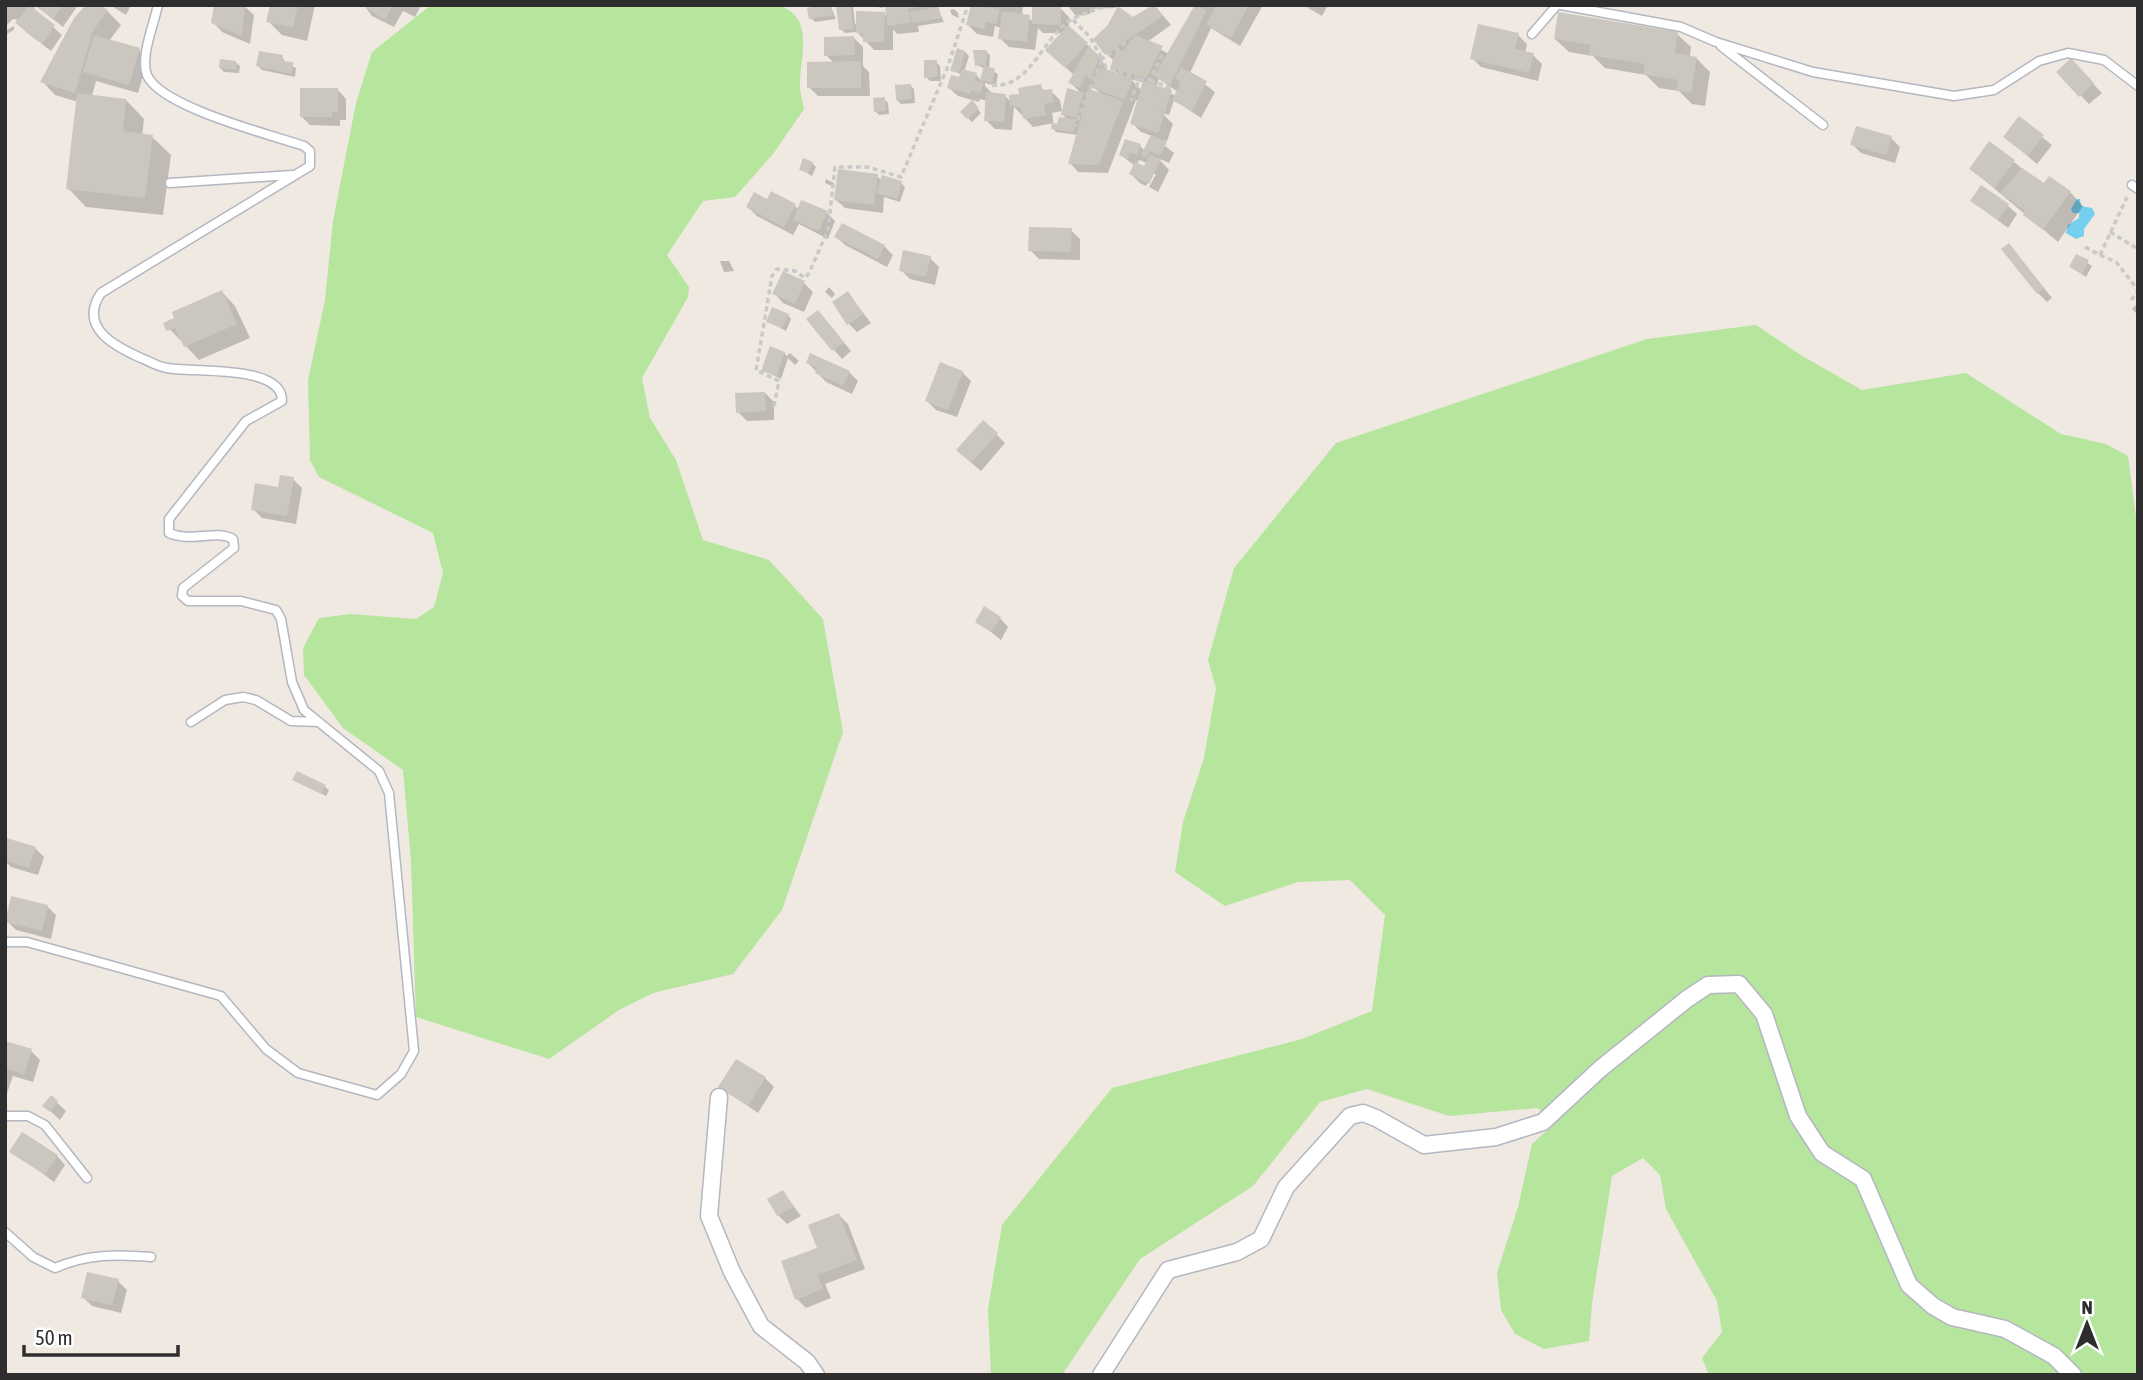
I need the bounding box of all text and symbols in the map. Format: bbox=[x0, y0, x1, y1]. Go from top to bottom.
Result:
north arrow bbox=[2052, 1289, 2122, 1359]
text: N bbox=[2081, 1296, 2093, 1318]
scale bar bbox=[24, 1314, 178, 1358]
text: 50 m bbox=[35, 1325, 73, 1349]

